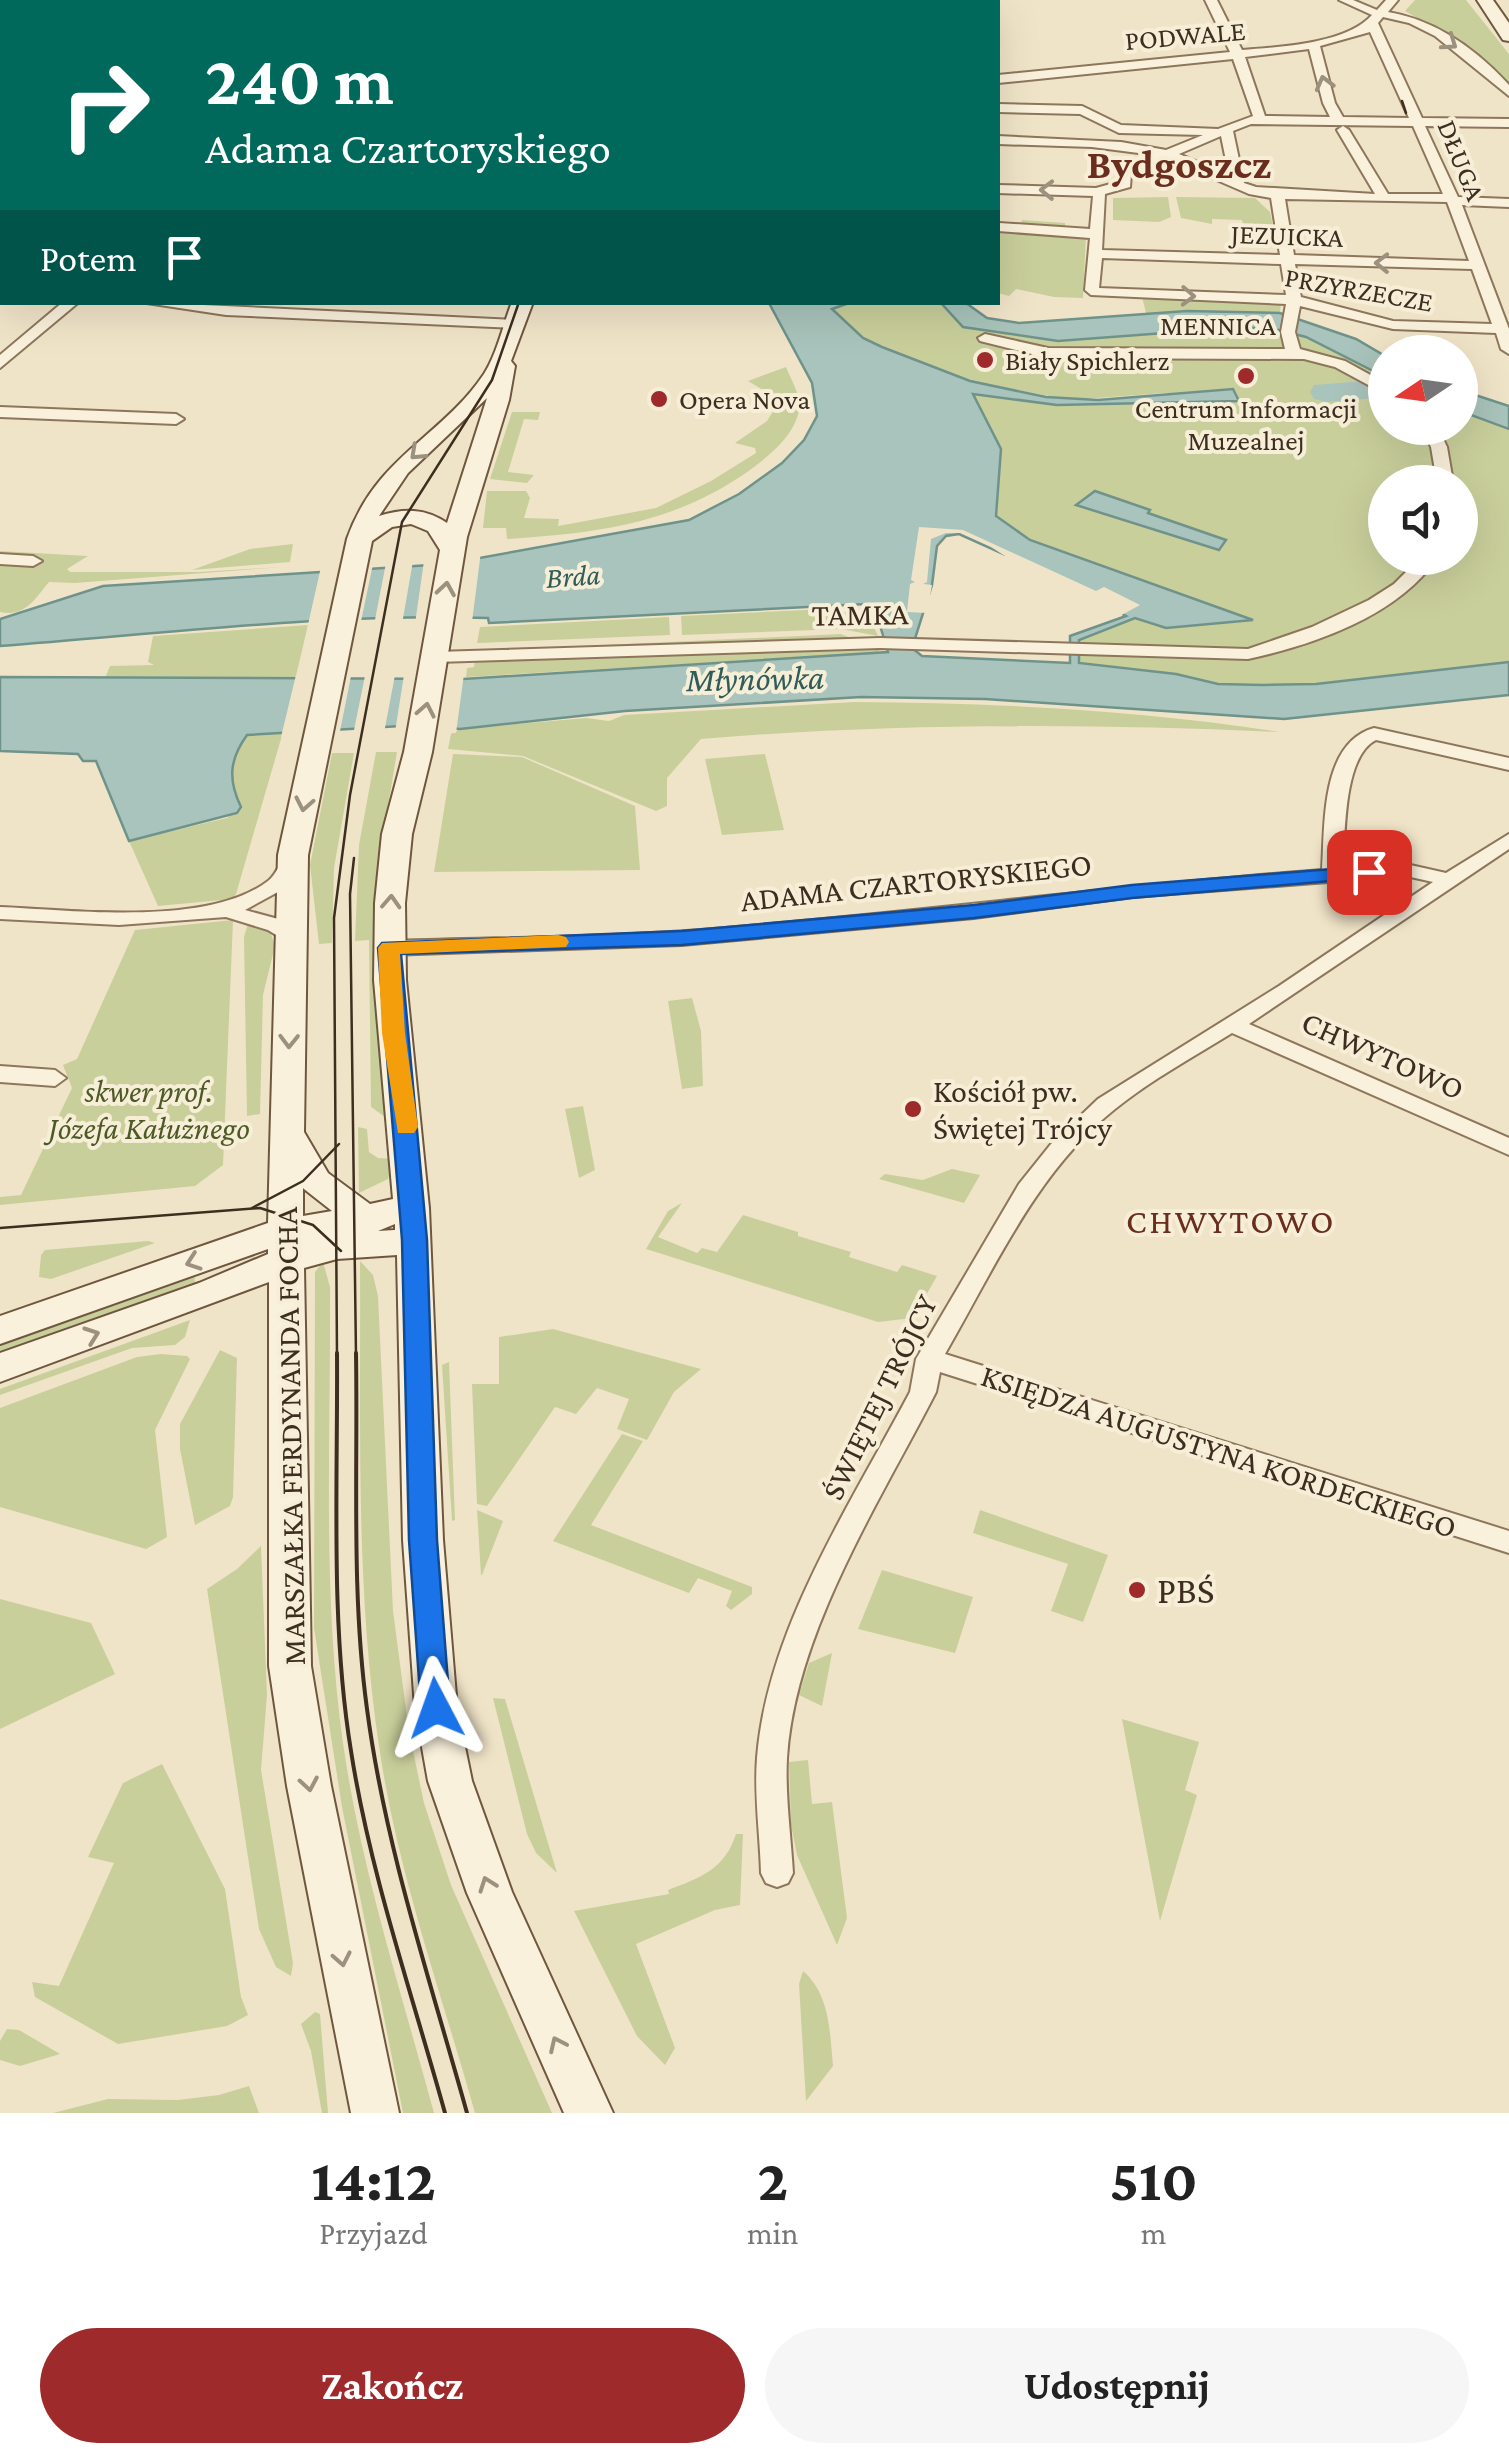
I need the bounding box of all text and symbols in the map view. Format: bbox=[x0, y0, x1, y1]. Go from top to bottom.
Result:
street label: PODWALE bbox=[1124, 15, 1247, 56]
one-way arrow bbox=[1438, 31, 1457, 49]
icon: right bbox=[40, 40, 170, 170]
text: 240 m bbox=[205, 41, 394, 119]
one-way arrow bbox=[1314, 74, 1335, 92]
street label: DŁUGA bbox=[1431, 115, 1492, 205]
text: Adama Czartoryskiego bbox=[205, 123, 611, 173]
district label: Bydgoszcz bbox=[1087, 140, 1271, 187]
one-way arrow bbox=[1039, 179, 1055, 200]
street label: JEZUICKA bbox=[1227, 218, 1344, 253]
icon: arrive bbox=[157, 230, 212, 285]
text: Potem bbox=[40, 237, 137, 279]
one-way arrow bbox=[1374, 252, 1390, 273]
street label: PRZYRZECZE bbox=[1282, 261, 1435, 318]
one-way arrow bbox=[1181, 286, 1197, 307]
street label: MENNICA bbox=[1160, 310, 1276, 341]
north arrow bbox=[1368, 335, 1478, 445]
map controls bbox=[1368, 335, 1478, 575]
place label: Biały Spichlerz bbox=[1005, 345, 1169, 376]
marker: Biały Spichlerz bbox=[974, 349, 996, 371]
marker: Centrum Informacji Muzealnej bbox=[1235, 365, 1257, 387]
place label: Opera Nova bbox=[679, 384, 810, 415]
marker: Opera Nova bbox=[648, 388, 670, 410]
place label: Centrum Informacji Muzealnej bbox=[1135, 393, 1357, 456]
one-way arrow bbox=[410, 441, 428, 459]
button: sound bbox=[1368, 465, 1478, 575]
water label: Brda bbox=[545, 557, 601, 594]
one-way arrow bbox=[435, 580, 456, 597]
street label: TAMKA bbox=[811, 595, 910, 633]
water label: Młynówka bbox=[684, 658, 825, 699]
one-way arrow bbox=[415, 702, 436, 719]
one-way arrow bbox=[294, 795, 315, 812]
pin bbox=[1327, 830, 1412, 915]
icon: arrive bbox=[1342, 845, 1397, 900]
street label: ADAMA CZARTORYSKIEGO bbox=[739, 846, 1093, 918]
one-way arrow bbox=[380, 893, 401, 909]
street label: CHWYTOWO bbox=[1296, 1003, 1470, 1107]
one-way arrow bbox=[278, 1034, 300, 1050]
park label: skwer prof. Józefa Kałużnego bbox=[43, 1073, 250, 1146]
place label: Kościół pw. Świętej Trójcy bbox=[933, 1073, 1112, 1146]
marker: Kościół pw. Świętej Trójcy bbox=[902, 1098, 924, 1120]
district label: CHWYTOWO bbox=[1126, 1202, 1336, 1241]
street label: MARSZAŁKA FERDYNANDA FOCHA bbox=[268, 1206, 312, 1666]
one-way arrow bbox=[185, 1251, 202, 1271]
street label: ŚWIĘTEJ TRÓJCY bbox=[814, 1289, 944, 1505]
one-way arrow bbox=[82, 1326, 99, 1347]
street label: KSIĘDZA AUGUSTYNA KORDECKIEGO bbox=[977, 1357, 1461, 1545]
place label: PBŚ bbox=[1157, 1569, 1215, 1611]
marker: PBŚ bbox=[1126, 1579, 1148, 1601]
position arrow bbox=[384, 1656, 488, 1760]
one-way arrow bbox=[298, 1776, 319, 1793]
one-way arrow bbox=[478, 1876, 499, 1893]
one-way arrow bbox=[331, 1950, 352, 1967]
one-way arrow bbox=[549, 2036, 569, 2054]
text: 14:12 bbox=[311, 2146, 436, 2213]
text: 2 bbox=[757, 2146, 788, 2213]
text: 510 bbox=[1110, 2146, 1198, 2213]
text: Przyjazd bbox=[319, 2215, 428, 2251]
text: min bbox=[747, 2215, 798, 2251]
text: m bbox=[1141, 2215, 1167, 2251]
button: Zakończ bbox=[40, 2328, 745, 2443]
button: Udostępnij bbox=[765, 2328, 1469, 2443]

